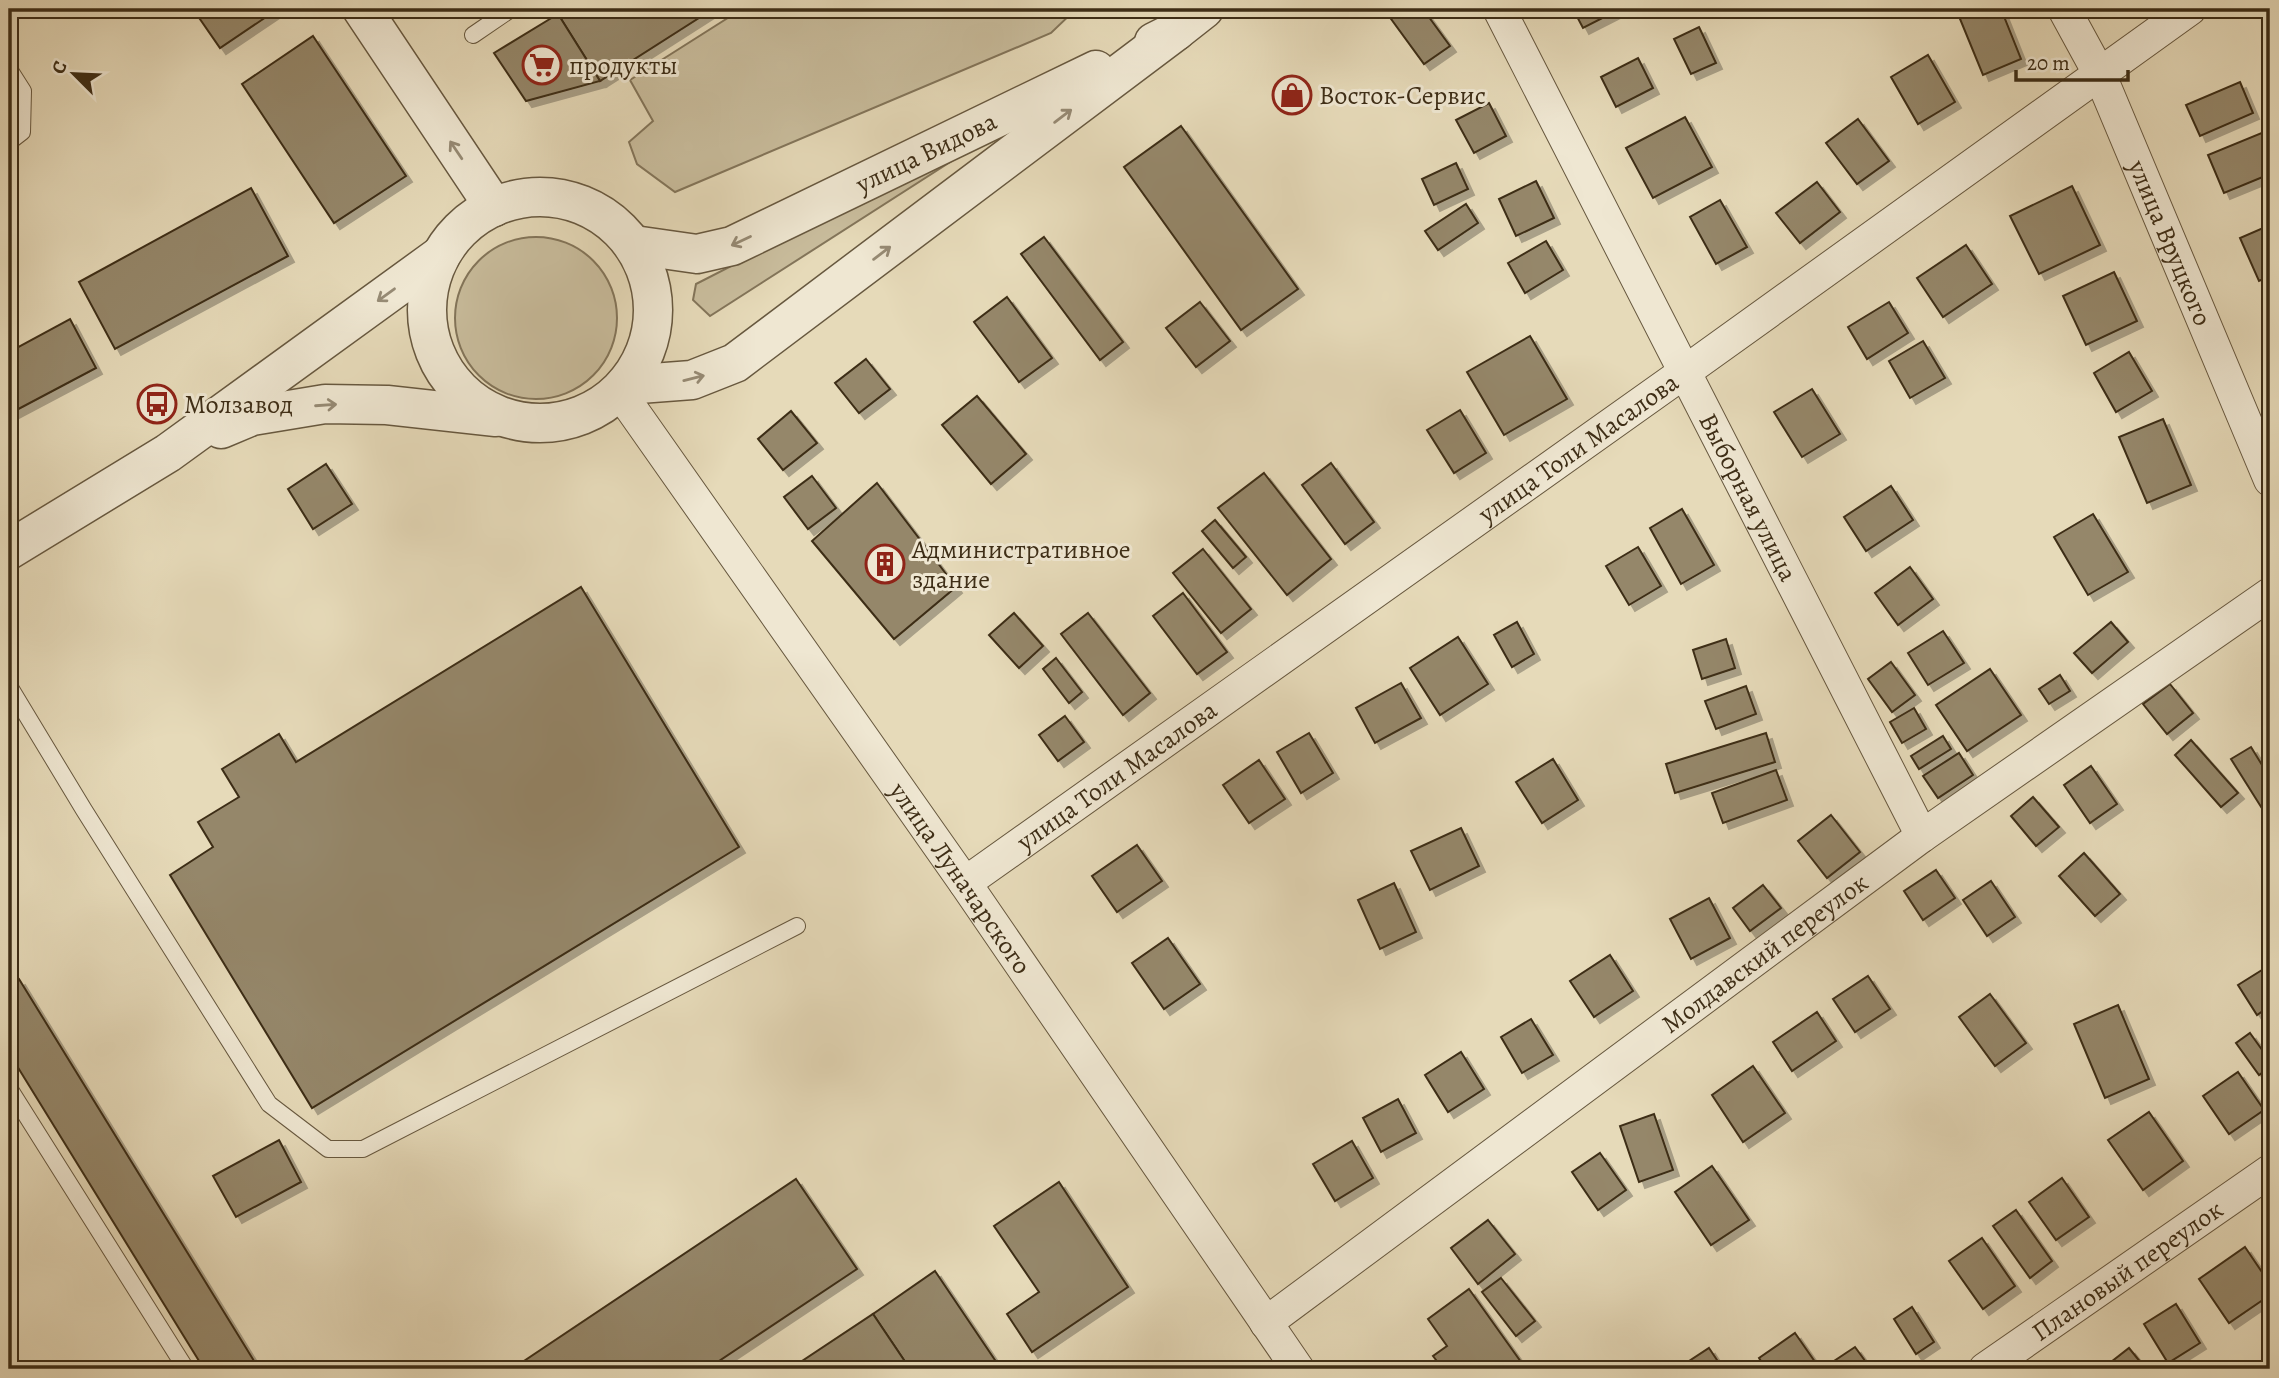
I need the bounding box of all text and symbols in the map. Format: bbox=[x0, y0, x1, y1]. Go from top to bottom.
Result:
north arrow bbox=[38, 38, 108, 108]
scale bar bbox=[2016, 38, 2128, 82]
supermarket icon: продукты bbox=[521, 44, 563, 86]
place label: продукты bbox=[569, 48, 678, 83]
text: 20 m bbox=[2027, 49, 2070, 77]
text: С bbox=[45, 57, 74, 78]
shop icon: Восток-Сервис bbox=[1271, 74, 1313, 116]
place label: Восток-Сервис bbox=[1319, 78, 1486, 113]
street label: улица Видова bbox=[849, 103, 1002, 202]
one-way arrow bbox=[1054, 109, 1072, 124]
one-way arrow bbox=[449, 141, 463, 160]
street label: улица Вруцкого bbox=[2120, 154, 2221, 331]
one-way arrow bbox=[731, 236, 752, 249]
one-way arrow bbox=[872, 246, 891, 261]
one-way arrow bbox=[377, 288, 396, 302]
street label: улица Толи Масалова bbox=[1470, 364, 1685, 531]
one-way arrow bbox=[682, 371, 704, 384]
bus stop icon: Молзавод bbox=[136, 383, 178, 425]
place label: Молзавод bbox=[184, 387, 293, 422]
one-way arrow bbox=[314, 399, 337, 412]
street label: Выборная улица bbox=[1691, 407, 1806, 587]
place label: Административное здание bbox=[911, 532, 1131, 597]
building icon: Административное здание bbox=[864, 543, 906, 585]
street label: улица Толи Масалова bbox=[1009, 692, 1224, 859]
street label: улица Луначарского bbox=[881, 774, 1040, 981]
street label: Молдавский переулок bbox=[1654, 865, 1875, 1041]
street label: Плановый переулок bbox=[2025, 1192, 2230, 1349]

